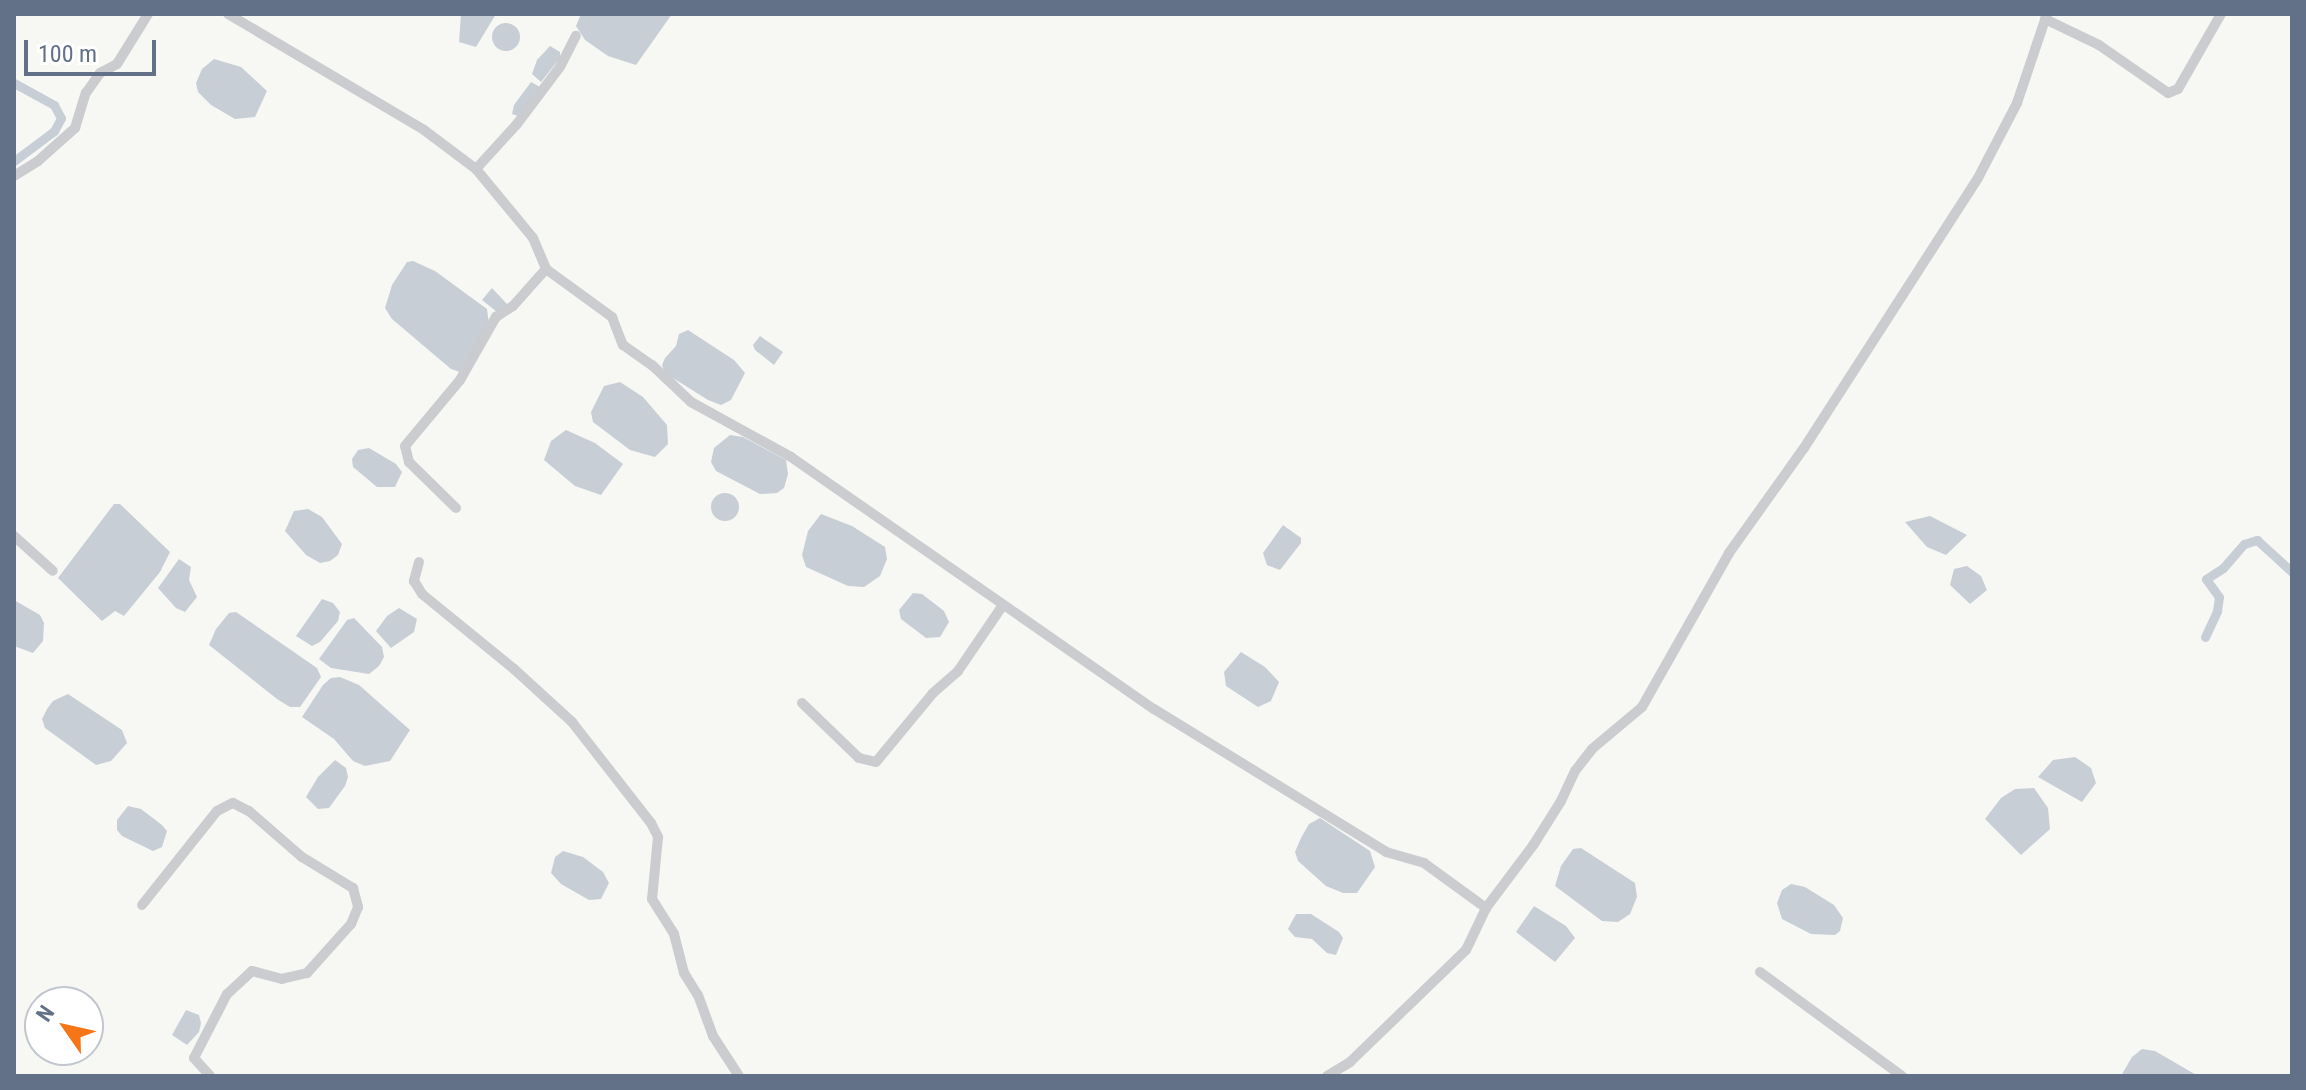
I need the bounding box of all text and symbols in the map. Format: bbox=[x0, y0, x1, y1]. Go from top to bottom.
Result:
scale bar bbox=[28, 24, 160, 74]
text: 100 m bbox=[38, 40, 97, 68]
north arrow bbox=[24, 986, 104, 1066]
text: N bbox=[31, 1001, 59, 1026]

